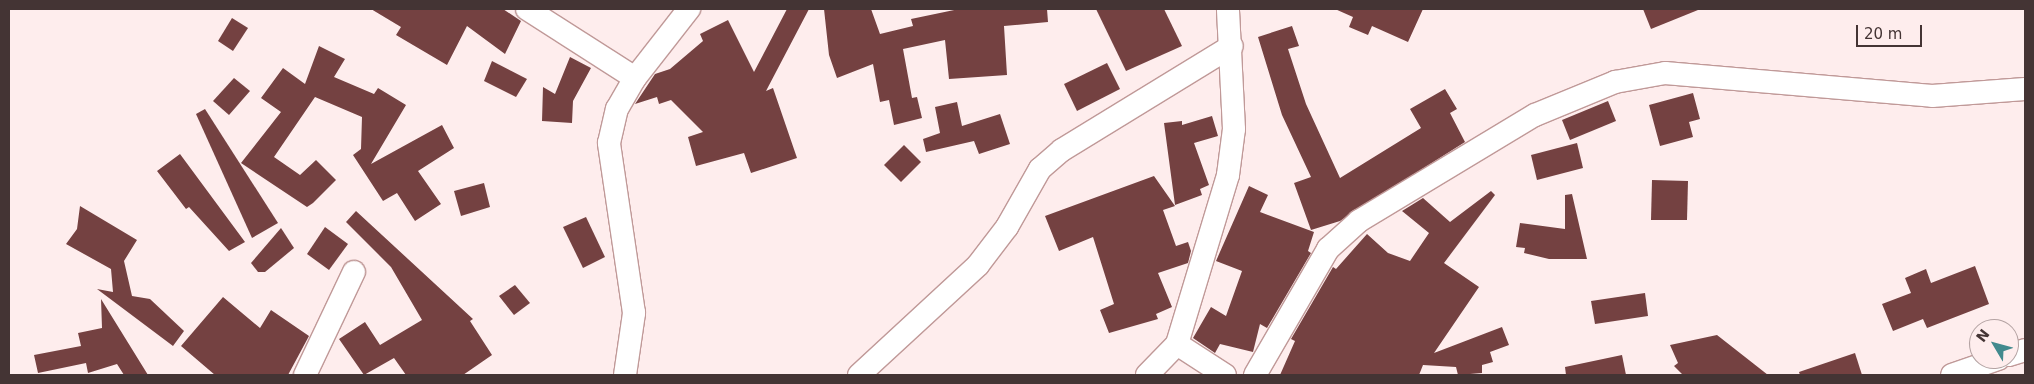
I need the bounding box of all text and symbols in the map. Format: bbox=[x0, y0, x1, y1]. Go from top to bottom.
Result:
scale bar bbox=[1859, 15, 1925, 47]
text: 20 m bbox=[1864, 25, 1902, 43]
north arrow bbox=[1969, 319, 2019, 369]
text: N bbox=[1973, 326, 1993, 345]

